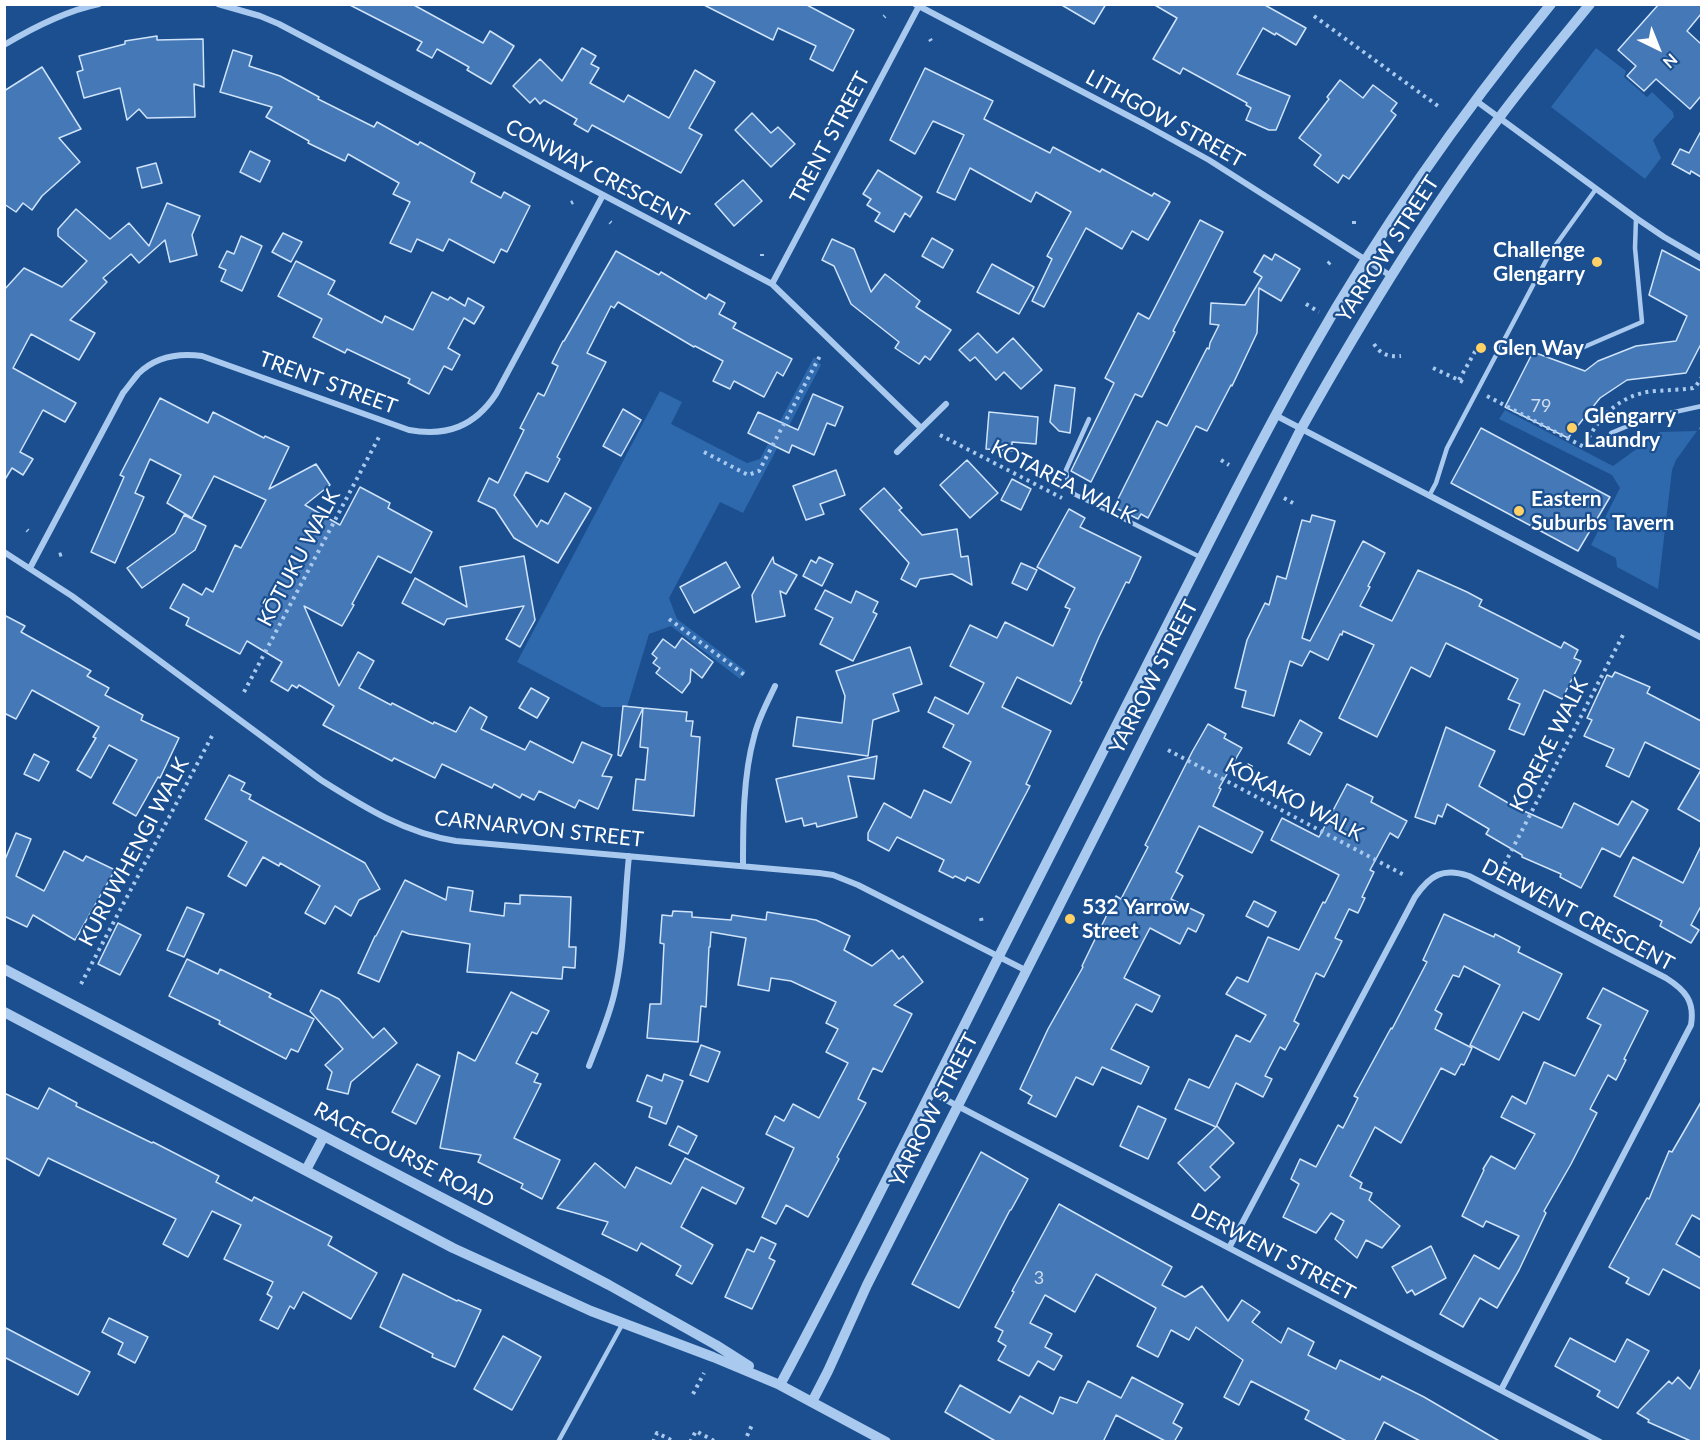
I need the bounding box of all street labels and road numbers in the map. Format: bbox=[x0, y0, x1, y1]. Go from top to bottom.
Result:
street label: LITHGOW STREET bbox=[1081, 65, 1249, 173]
street label: TRENT STREET bbox=[785, 68, 875, 208]
street label: CONWAY CRESCENT bbox=[501, 114, 693, 232]
street label: YARROW STREET bbox=[1331, 171, 1445, 327]
street label: TRENT STREET bbox=[256, 346, 400, 420]
street label: KOTAREA WALK bbox=[986, 435, 1140, 529]
street label: KŌTUKU WALK bbox=[252, 485, 346, 631]
street label: YARROW STREET bbox=[1104, 596, 1204, 758]
street label: KOREKE WALK bbox=[1505, 674, 1593, 816]
street label: KURUWHENGI WALK bbox=[74, 753, 194, 951]
street label: KŌKAKO WALK bbox=[1221, 753, 1367, 847]
street label: CARNARVON STREET bbox=[433, 805, 645, 853]
street label: DERWENT CRESCENT bbox=[1478, 854, 1678, 976]
street label: YARROW STREET bbox=[884, 1029, 984, 1191]
street label: RACECOURSE ROAD bbox=[310, 1097, 498, 1213]
street label: DERWENT STREET bbox=[1187, 1198, 1359, 1306]

